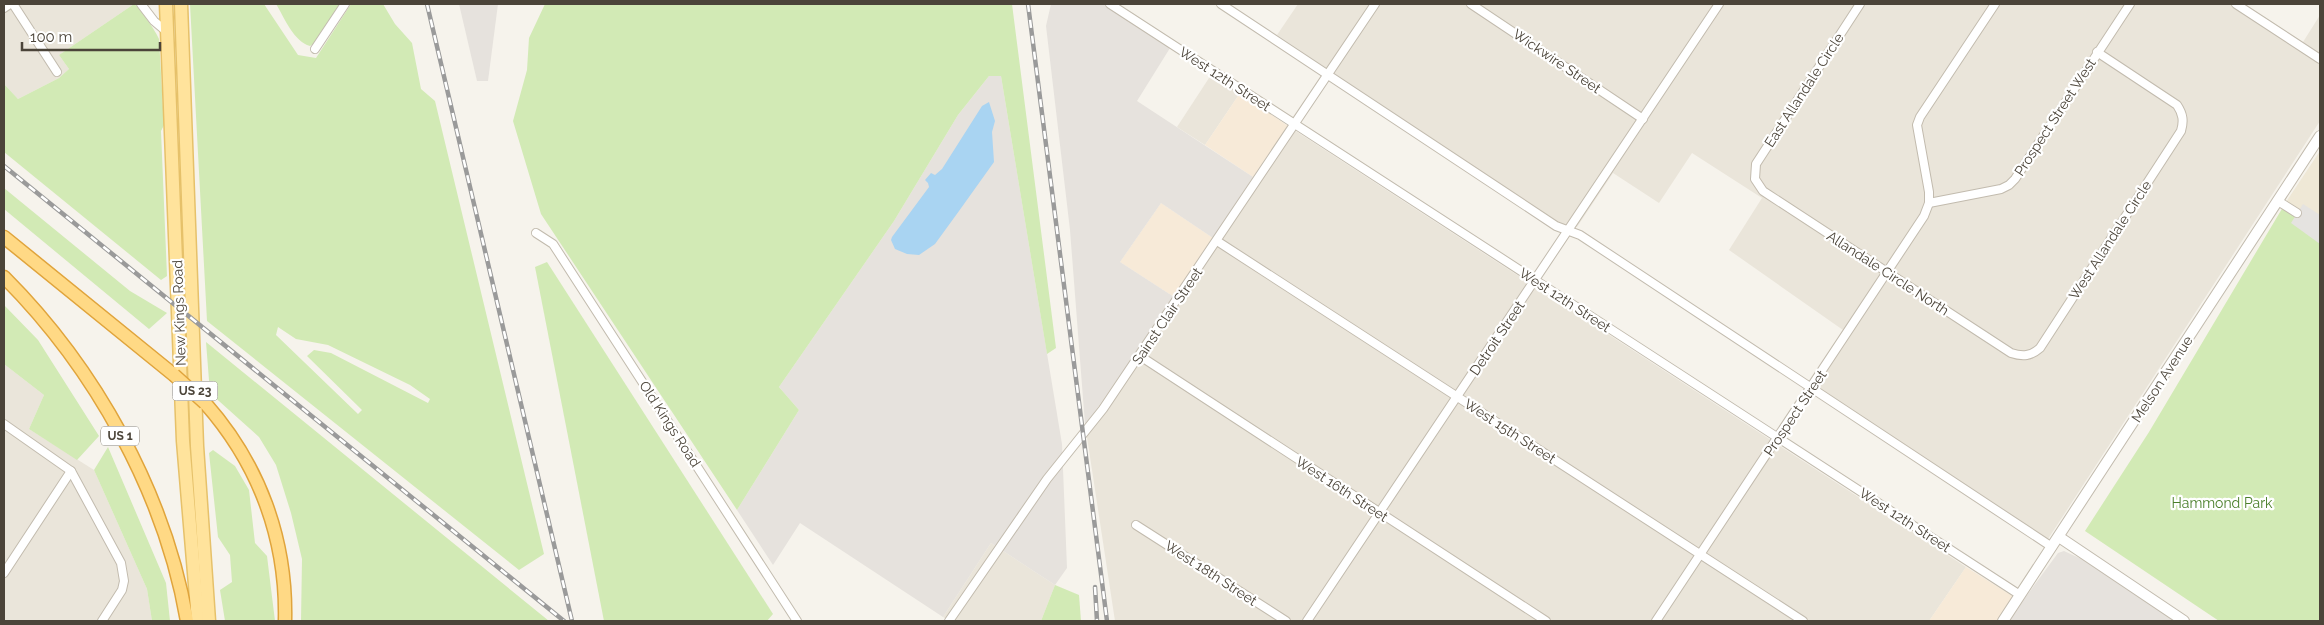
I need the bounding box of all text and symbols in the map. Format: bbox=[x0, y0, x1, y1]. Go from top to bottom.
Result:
scale bar bbox=[22, 20, 160, 52]
street label: Wickwire Street bbox=[1510, 26, 1604, 96]
text: 100 m bbox=[30, 28, 72, 46]
street label: East Allandale Circle bbox=[1761, 30, 1847, 150]
street label: West 12th Street bbox=[1176, 44, 1274, 115]
street label: Prospect Street West bbox=[2011, 55, 2099, 179]
street label: West Allandale Circle bbox=[2066, 178, 2154, 302]
street label: Allandale Circle North bbox=[1824, 228, 1952, 318]
street label: New Kings Road bbox=[169, 260, 189, 366]
street label: Sainst Clair Street bbox=[1129, 264, 1206, 367]
street label: West 12th Street bbox=[1516, 265, 1614, 336]
street label: Detroit Street bbox=[1466, 298, 1528, 378]
street label: Melson Avenue bbox=[2128, 333, 2196, 425]
street label: Prospect Street bbox=[1760, 367, 1830, 459]
street label: Old Kings Road bbox=[636, 378, 704, 470]
road number: US 23 bbox=[172, 382, 218, 401]
street label: West 15th Street bbox=[1461, 395, 1559, 467]
road number: US 1 bbox=[101, 426, 139, 446]
street label: West 16th Street bbox=[1293, 453, 1391, 525]
street label: West 12th Street bbox=[1856, 485, 1954, 556]
park label: Hammond Park bbox=[2172, 495, 2273, 511]
street label: West 18th Street bbox=[1162, 537, 1260, 609]

